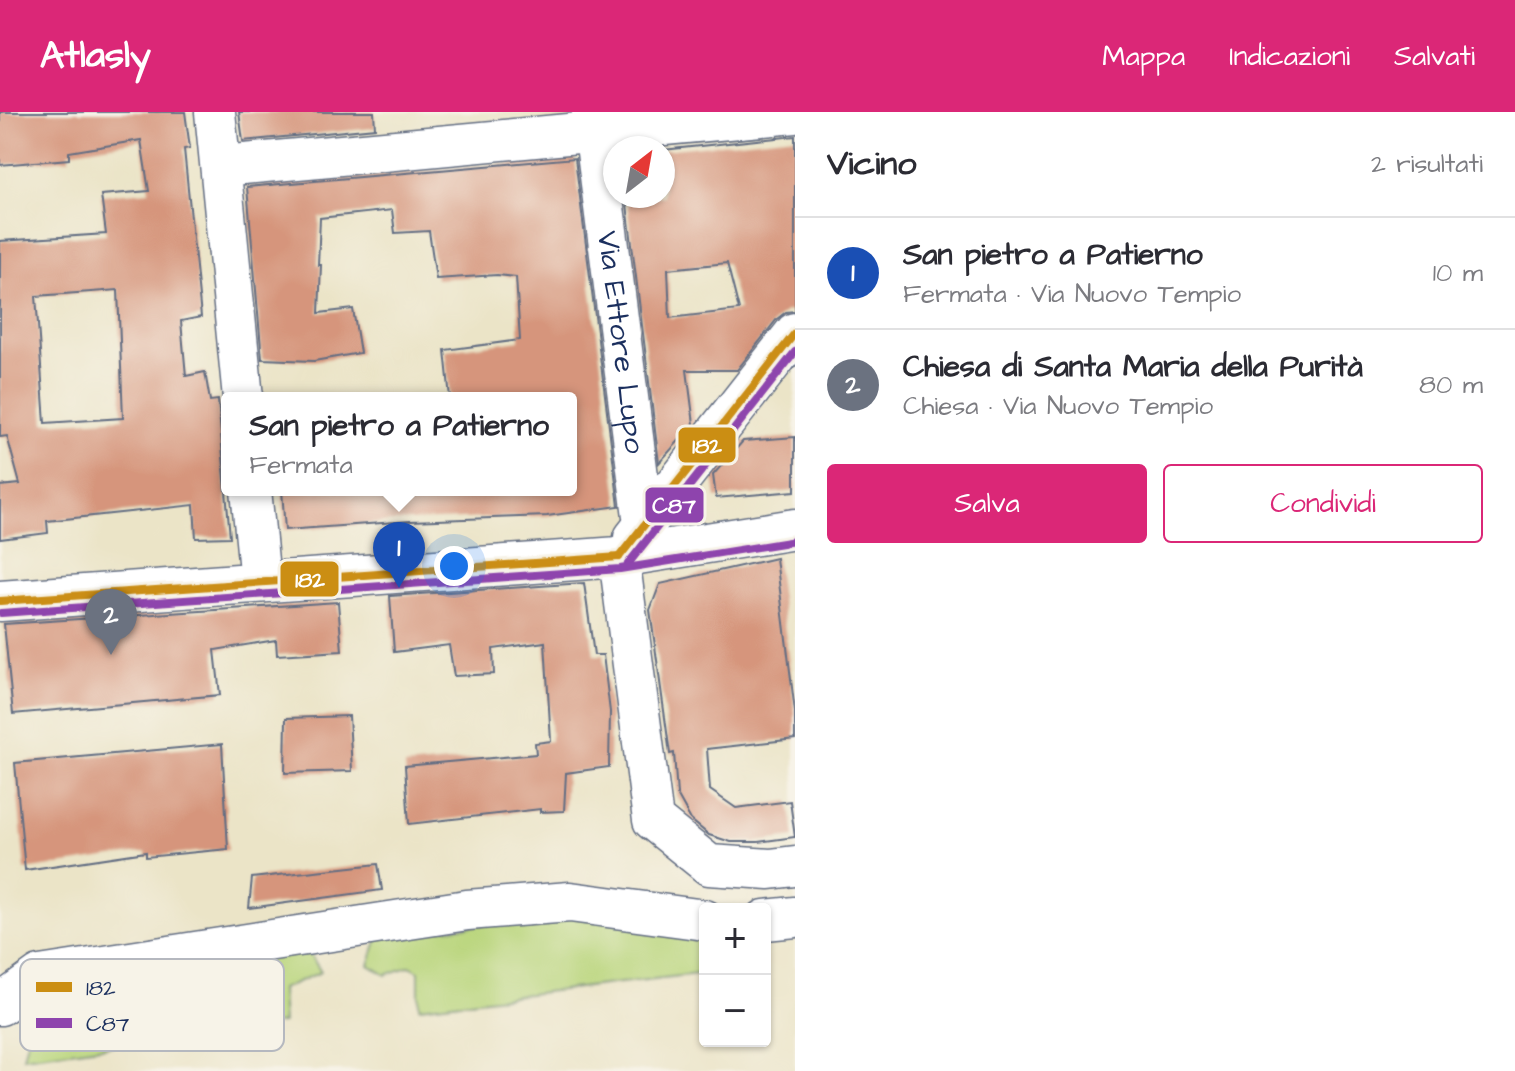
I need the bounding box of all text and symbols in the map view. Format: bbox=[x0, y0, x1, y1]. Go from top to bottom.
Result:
text: Atlasly bbox=[40, 30, 151, 82]
text: Mappa bbox=[1102, 37, 1185, 76]
text: Indicazioni bbox=[1229, 37, 1350, 76]
text: Salvati bbox=[1394, 37, 1475, 76]
north arrow bbox=[603, 136, 675, 208]
text: Vicino bbox=[827, 140, 916, 188]
text: 2 risultati bbox=[1371, 146, 1483, 182]
street label: Via Ettore Lupo bbox=[586, 228, 656, 456]
text: San pietro a Patierno bbox=[903, 234, 1203, 276]
text: 1 bbox=[851, 255, 855, 291]
text: 10 m bbox=[1433, 255, 1483, 291]
text: Fermata · Via Nuovo Tempio bbox=[903, 276, 1241, 312]
text: Chiesa di Santa Maria della Purità bbox=[903, 346, 1363, 388]
text: 2 bbox=[846, 367, 860, 403]
text: 80 m bbox=[1419, 367, 1483, 403]
text: Chiesa · Via Nuovo Tempio bbox=[903, 388, 1213, 424]
popup bbox=[221, 392, 577, 496]
text: San pietro a Patierno bbox=[249, 405, 549, 447]
line badge: 182 bbox=[677, 426, 737, 464]
text: 182 bbox=[692, 431, 722, 462]
text: Fermata bbox=[249, 447, 353, 483]
button: Salva bbox=[827, 464, 1147, 543]
button: Condividi bbox=[1163, 464, 1483, 543]
line badge: C87 bbox=[644, 486, 705, 524]
text: C87 bbox=[652, 491, 696, 522]
pin: 1 bbox=[373, 522, 425, 588]
your location bbox=[434, 546, 474, 586]
line badge: 182 bbox=[279, 560, 340, 598]
text: 182 bbox=[295, 565, 325, 596]
pin: 2 bbox=[85, 589, 137, 655]
map controls bbox=[699, 903, 771, 1047]
button: + bbox=[699, 903, 771, 975]
legend bbox=[20, 959, 284, 1051]
text: 182 bbox=[86, 973, 116, 1004]
button: − bbox=[699, 975, 771, 1047]
text: C87 bbox=[86, 1009, 130, 1040]

